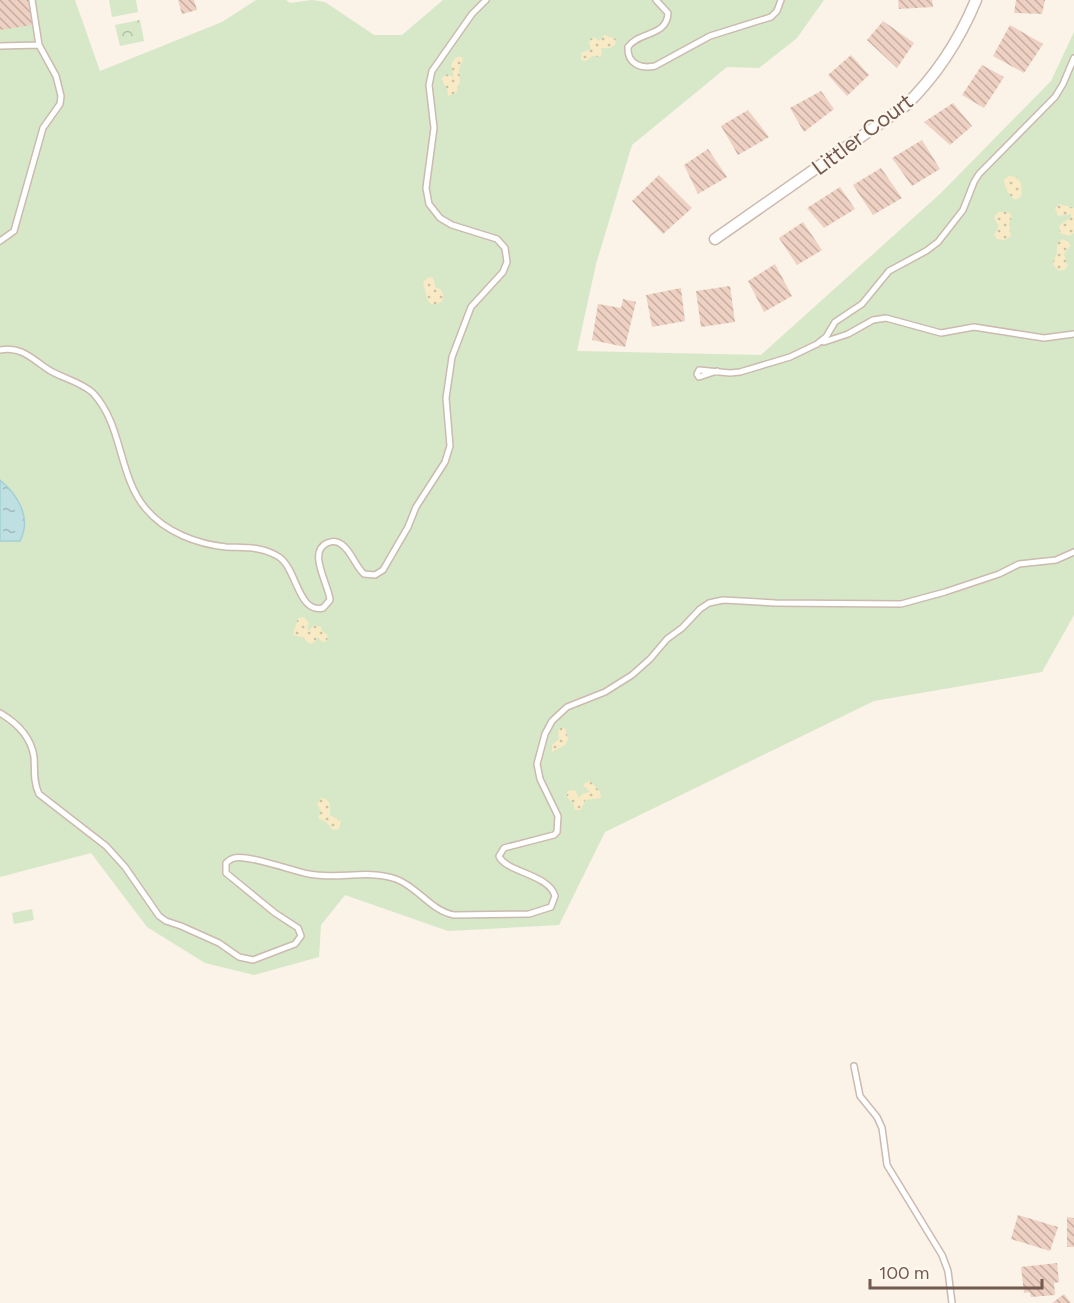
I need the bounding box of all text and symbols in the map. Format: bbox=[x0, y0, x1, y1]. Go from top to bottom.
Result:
street label: Littler Court bbox=[806, 88, 918, 181]
scale bar bbox=[870, 1252, 1042, 1290]
text: 100 m bbox=[879, 1262, 929, 1284]

